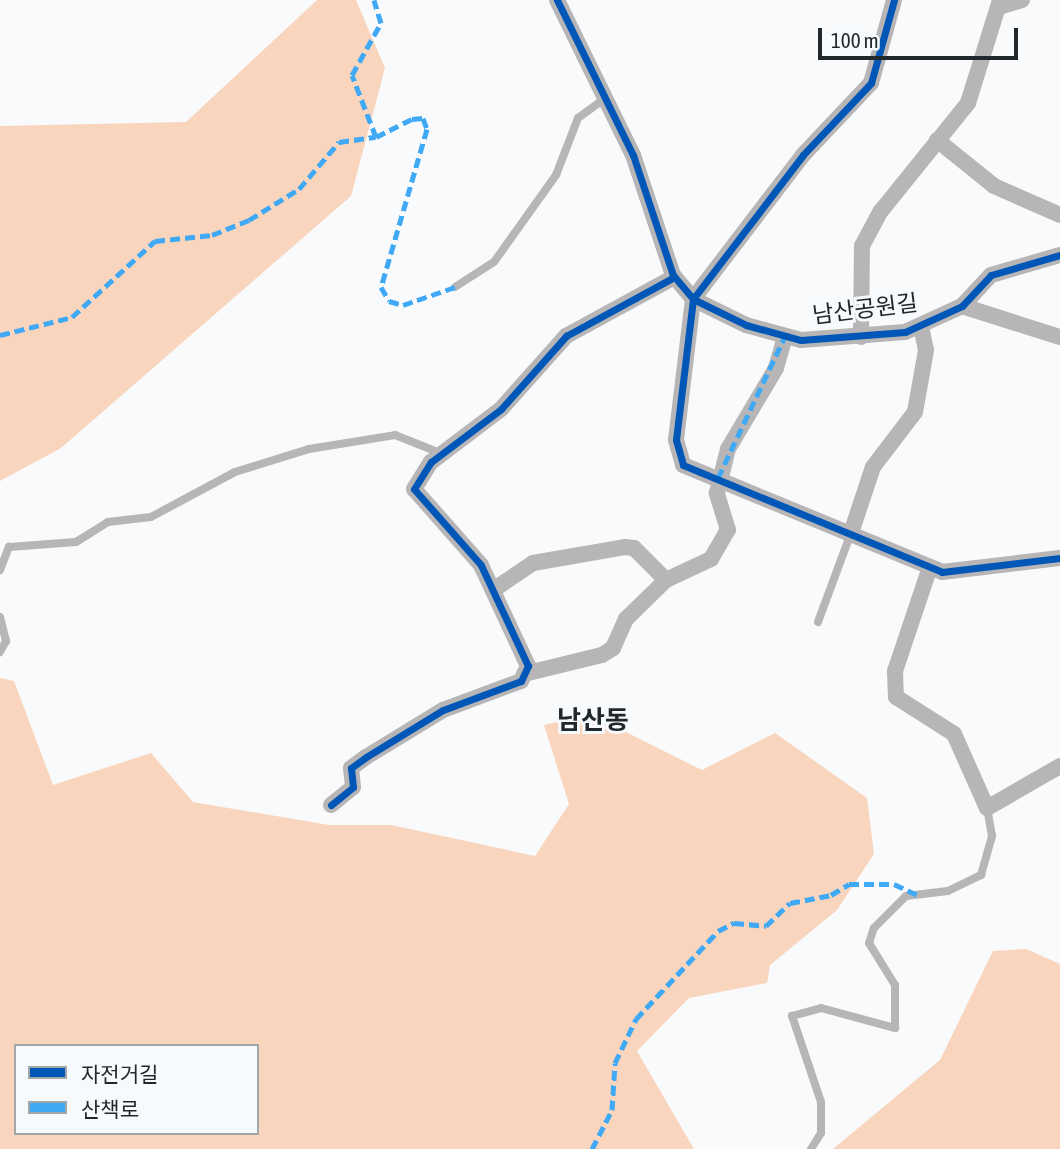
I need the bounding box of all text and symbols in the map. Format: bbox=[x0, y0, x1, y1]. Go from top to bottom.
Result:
scale bar bbox=[822, 14, 1021, 58]
text: 100 m bbox=[831, 28, 879, 52]
street label: 남산공원길 bbox=[811, 289, 919, 329]
district label: 남산동 bbox=[557, 705, 629, 737]
legend bbox=[14, 1044, 259, 1135]
text: 자전거길 bbox=[81, 1062, 158, 1086]
text: 산책로 bbox=[81, 1097, 139, 1121]

